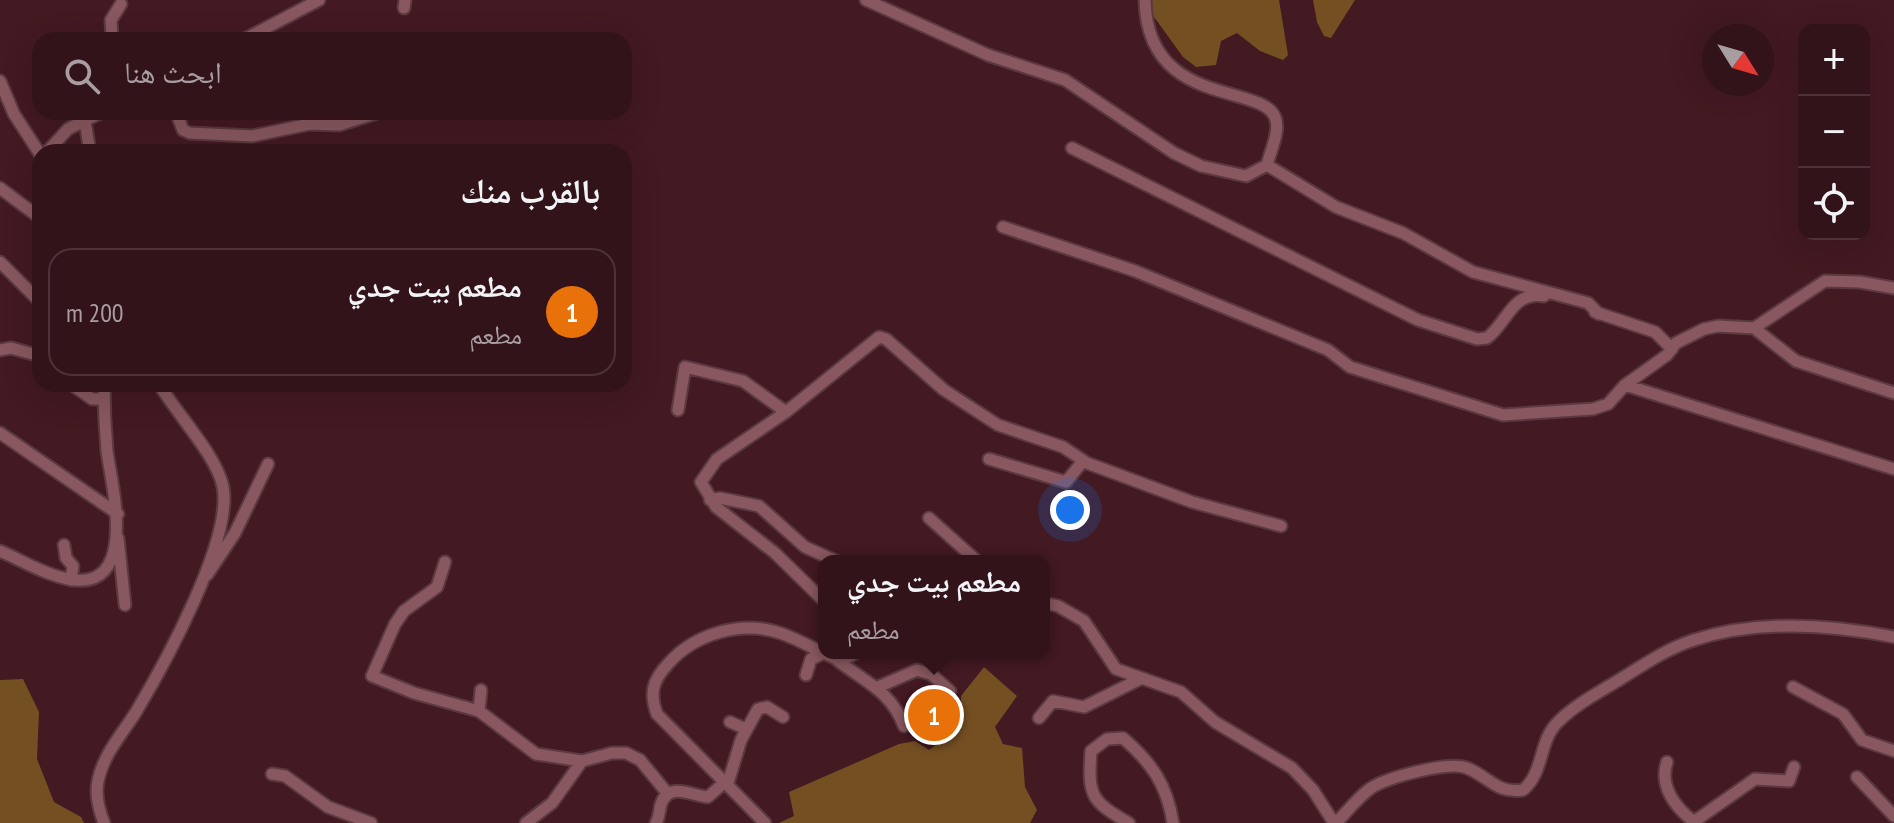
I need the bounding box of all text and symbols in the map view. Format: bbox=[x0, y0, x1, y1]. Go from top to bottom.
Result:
north arrow bbox=[1702, 24, 1774, 96]
map controls bbox=[1798, 24, 1870, 240]
button: + bbox=[1798, 24, 1870, 96]
search box bbox=[32, 32, 632, 120]
text: ابحث هنا bbox=[124, 52, 222, 91]
icon: search bbox=[60, 54, 104, 98]
button: − bbox=[1798, 96, 1870, 168]
text: بالقرب منك bbox=[460, 168, 600, 212]
button: locate bbox=[1798, 168, 1870, 240]
text: مطعم بيت جدي bbox=[348, 266, 522, 305]
text: 200 m bbox=[66, 296, 124, 329]
text: 1 bbox=[566, 296, 578, 329]
text: مطعم bbox=[469, 318, 522, 351]
your location bbox=[1050, 490, 1090, 530]
popup bbox=[818, 555, 1050, 659]
text: مطعم بيت جدي bbox=[847, 561, 1021, 600]
text: مطعم bbox=[847, 613, 899, 646]
pin: 1 bbox=[908, 685, 960, 745]

